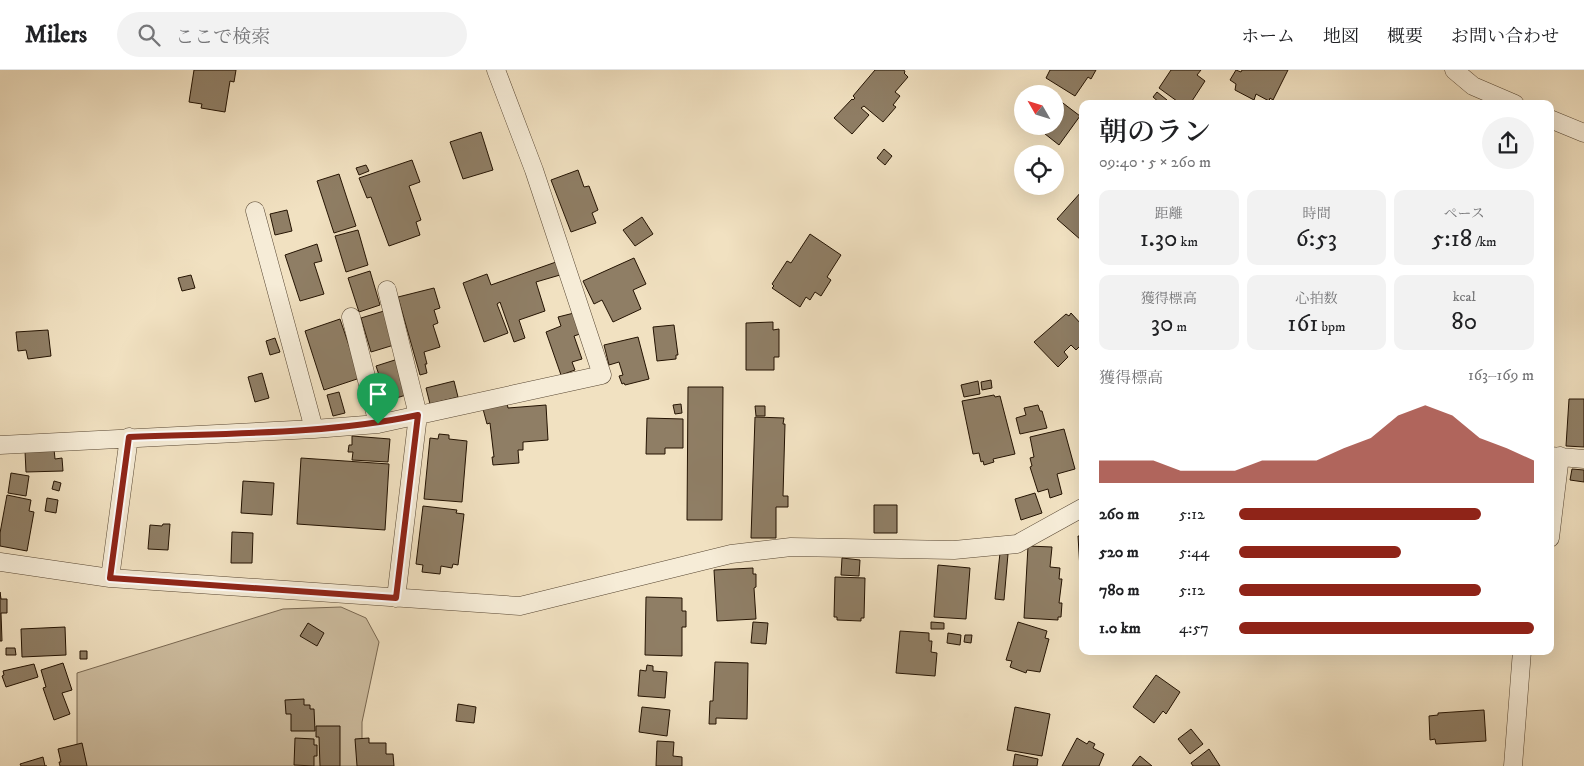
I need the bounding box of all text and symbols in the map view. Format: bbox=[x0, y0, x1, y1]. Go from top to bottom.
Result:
search box bbox=[117, 12, 467, 57]
text: Milers bbox=[25, 20, 87, 50]
icon: search bbox=[135, 21, 163, 49]
text: ここで検索 bbox=[175, 26, 270, 49]
text: ホーム bbox=[1241, 26, 1295, 48]
text: 地図 bbox=[1323, 26, 1359, 48]
text: 概要 bbox=[1387, 26, 1423, 48]
text: お問い合わせ bbox=[1451, 26, 1559, 48]
north arrow bbox=[1014, 85, 1064, 135]
map controls bbox=[1014, 85, 1064, 195]
text: 朝のラン bbox=[1099, 115, 1211, 150]
button: share bbox=[1482, 117, 1534, 169]
button: locate bbox=[1014, 145, 1064, 195]
text: 09:40 · 5 × 260 m bbox=[1099, 152, 1211, 172]
text: 距離 bbox=[1155, 205, 1183, 223]
text: 時間 bbox=[1302, 205, 1330, 223]
text: ペース bbox=[1444, 205, 1485, 223]
text: 1.30 bbox=[1140, 223, 1178, 254]
text: 6:53 bbox=[1296, 223, 1337, 254]
text: 5:18 bbox=[1432, 223, 1472, 254]
text: km bbox=[1178, 233, 1198, 251]
text: /km bbox=[1472, 233, 1497, 251]
text: kcal bbox=[1453, 288, 1476, 306]
text: 獲得標高 bbox=[1141, 290, 1197, 308]
text: 心拍数 bbox=[1295, 290, 1337, 308]
text: 80 bbox=[1451, 306, 1477, 337]
text: 30 bbox=[1151, 308, 1173, 339]
text: 161 bbox=[1287, 308, 1319, 339]
text: m bbox=[1173, 318, 1187, 336]
text: bpm bbox=[1319, 318, 1346, 336]
text: 163–169 m bbox=[1468, 365, 1534, 385]
text: 獲得標高 bbox=[1099, 368, 1163, 388]
pin bbox=[357, 373, 399, 424]
icon: arrive bbox=[364, 380, 392, 408]
text: 260 m bbox=[1099, 504, 1139, 524]
text: 5:12 bbox=[1179, 504, 1205, 524]
text: 520 m bbox=[1099, 542, 1139, 562]
text: 5:44 bbox=[1179, 542, 1210, 562]
text: 780 m bbox=[1099, 580, 1140, 600]
text: 5:12 bbox=[1179, 580, 1205, 600]
text: 1.0 km bbox=[1099, 618, 1141, 638]
text: 4:57 bbox=[1179, 618, 1209, 638]

